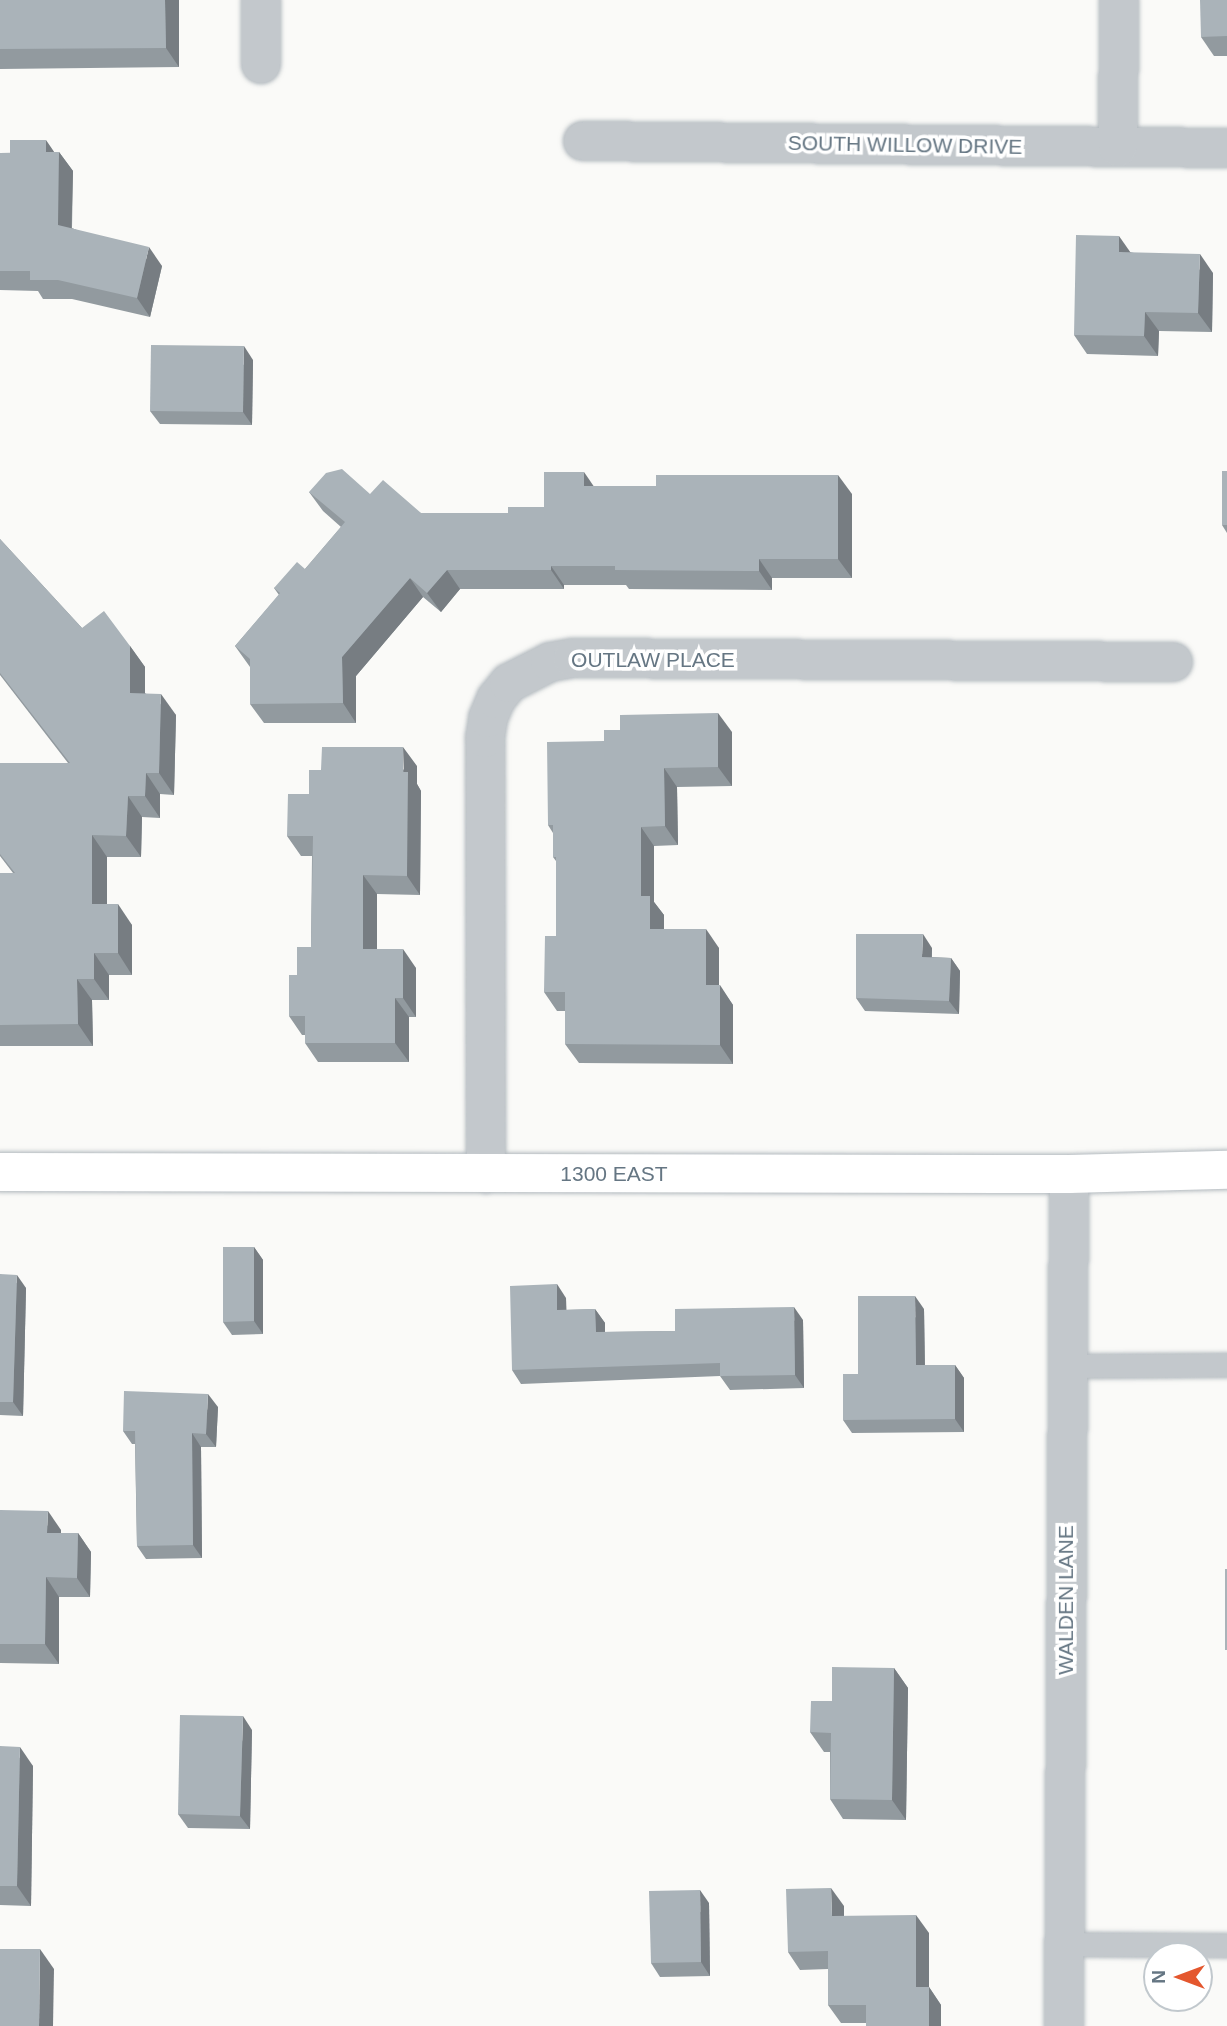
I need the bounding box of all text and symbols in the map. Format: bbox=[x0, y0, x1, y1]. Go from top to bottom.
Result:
street label: SOUTH WILLOW DRIVE bbox=[788, 130, 1022, 160]
street label: OUTLAW PLACE bbox=[571, 647, 735, 673]
street label: 1300 EAST bbox=[560, 1161, 668, 1187]
street label: WALDEN LANE bbox=[1053, 1525, 1079, 1675]
north arrow bbox=[1143, 1942, 1213, 2012]
text: N bbox=[1148, 1970, 1169, 1984]

